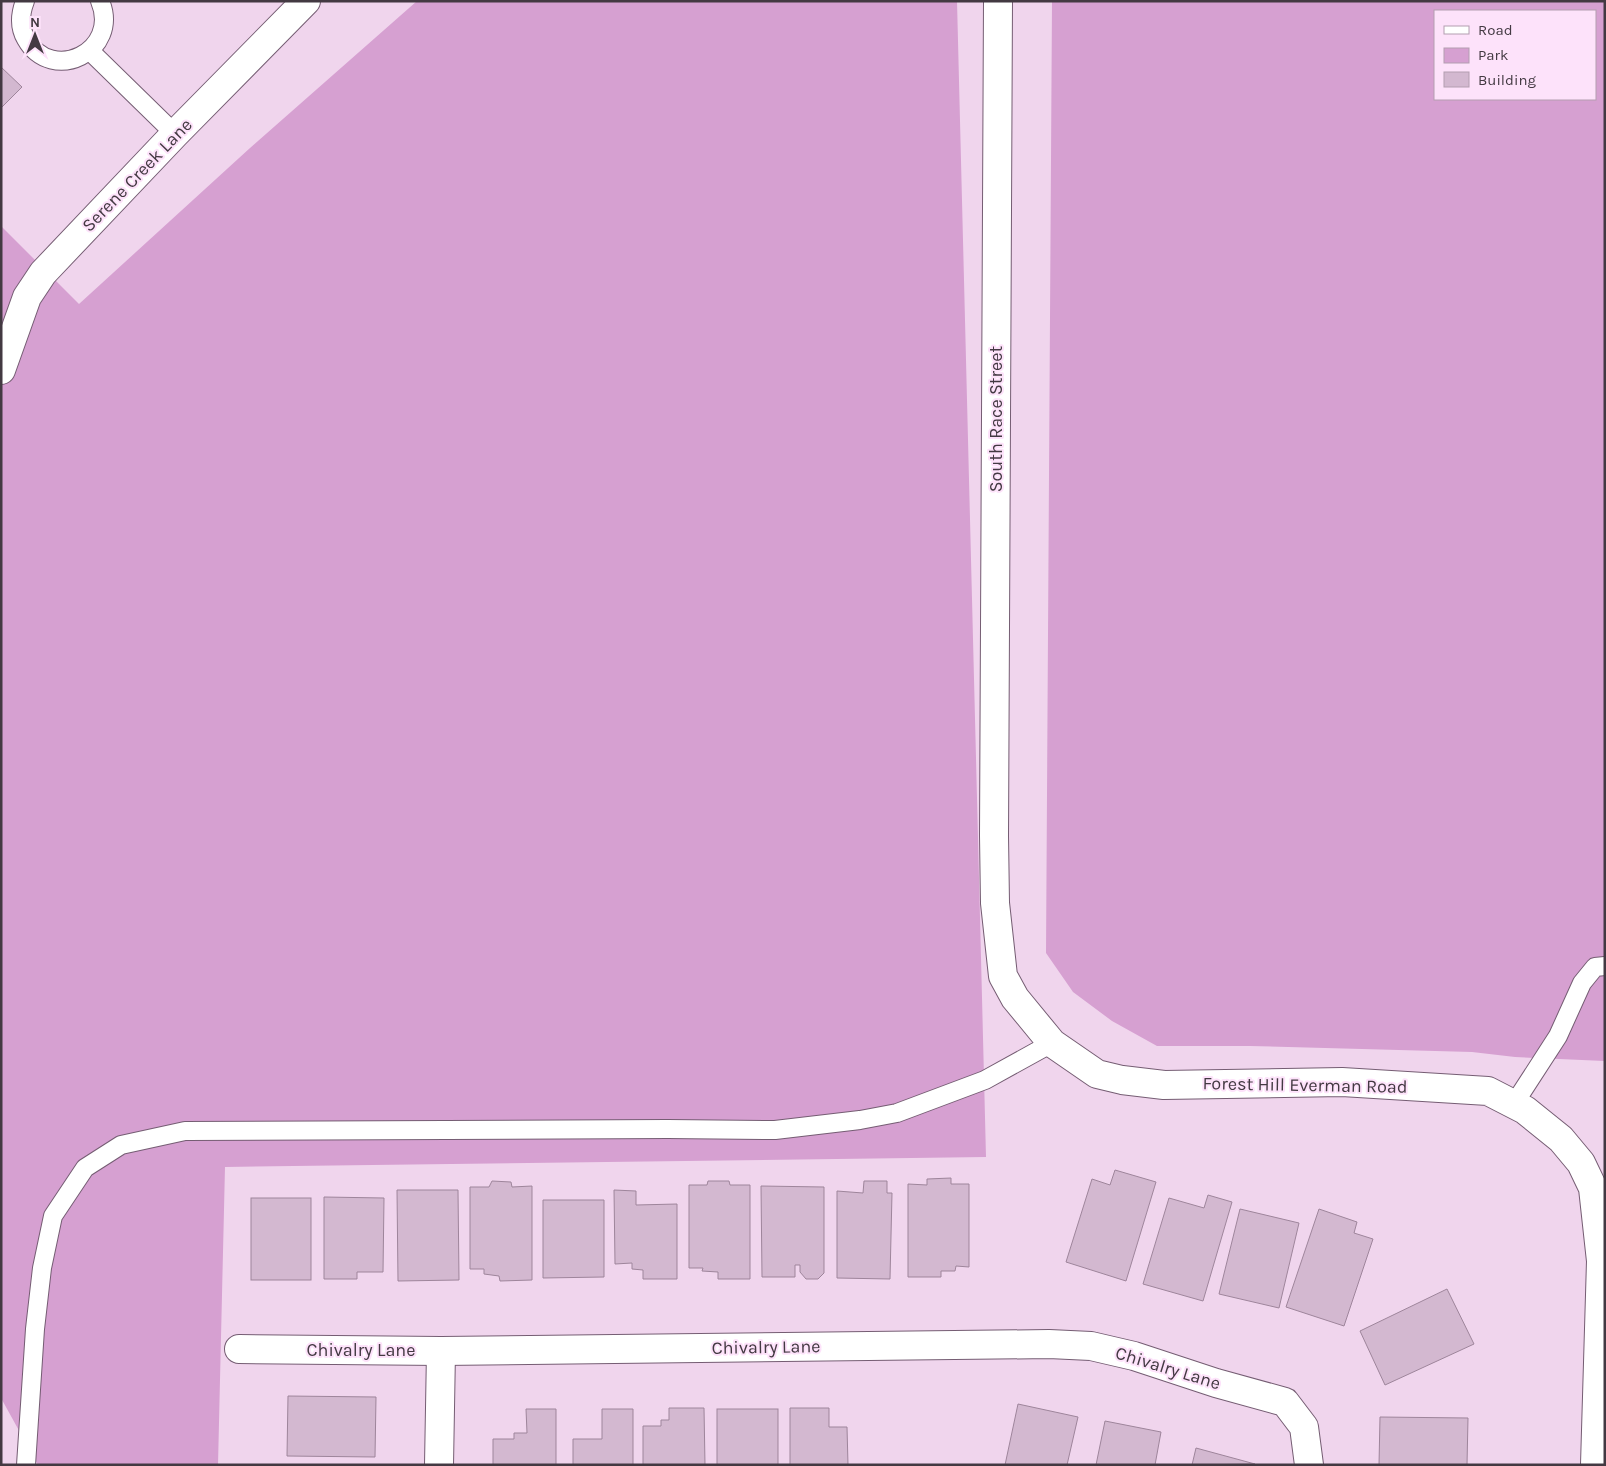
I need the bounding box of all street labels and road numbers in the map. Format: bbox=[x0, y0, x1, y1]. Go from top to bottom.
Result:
street label: Serene Creek Lane bbox=[77, 114, 197, 236]
street label: South Race Street bbox=[985, 345, 1007, 492]
street label: Forest Hill Everman Road bbox=[1202, 1072, 1408, 1098]
street label: Chivalry Lane bbox=[711, 1335, 821, 1359]
street label: Chivalry Lane bbox=[307, 1339, 415, 1361]
street label: Chivalry Lane bbox=[1113, 1342, 1223, 1394]

